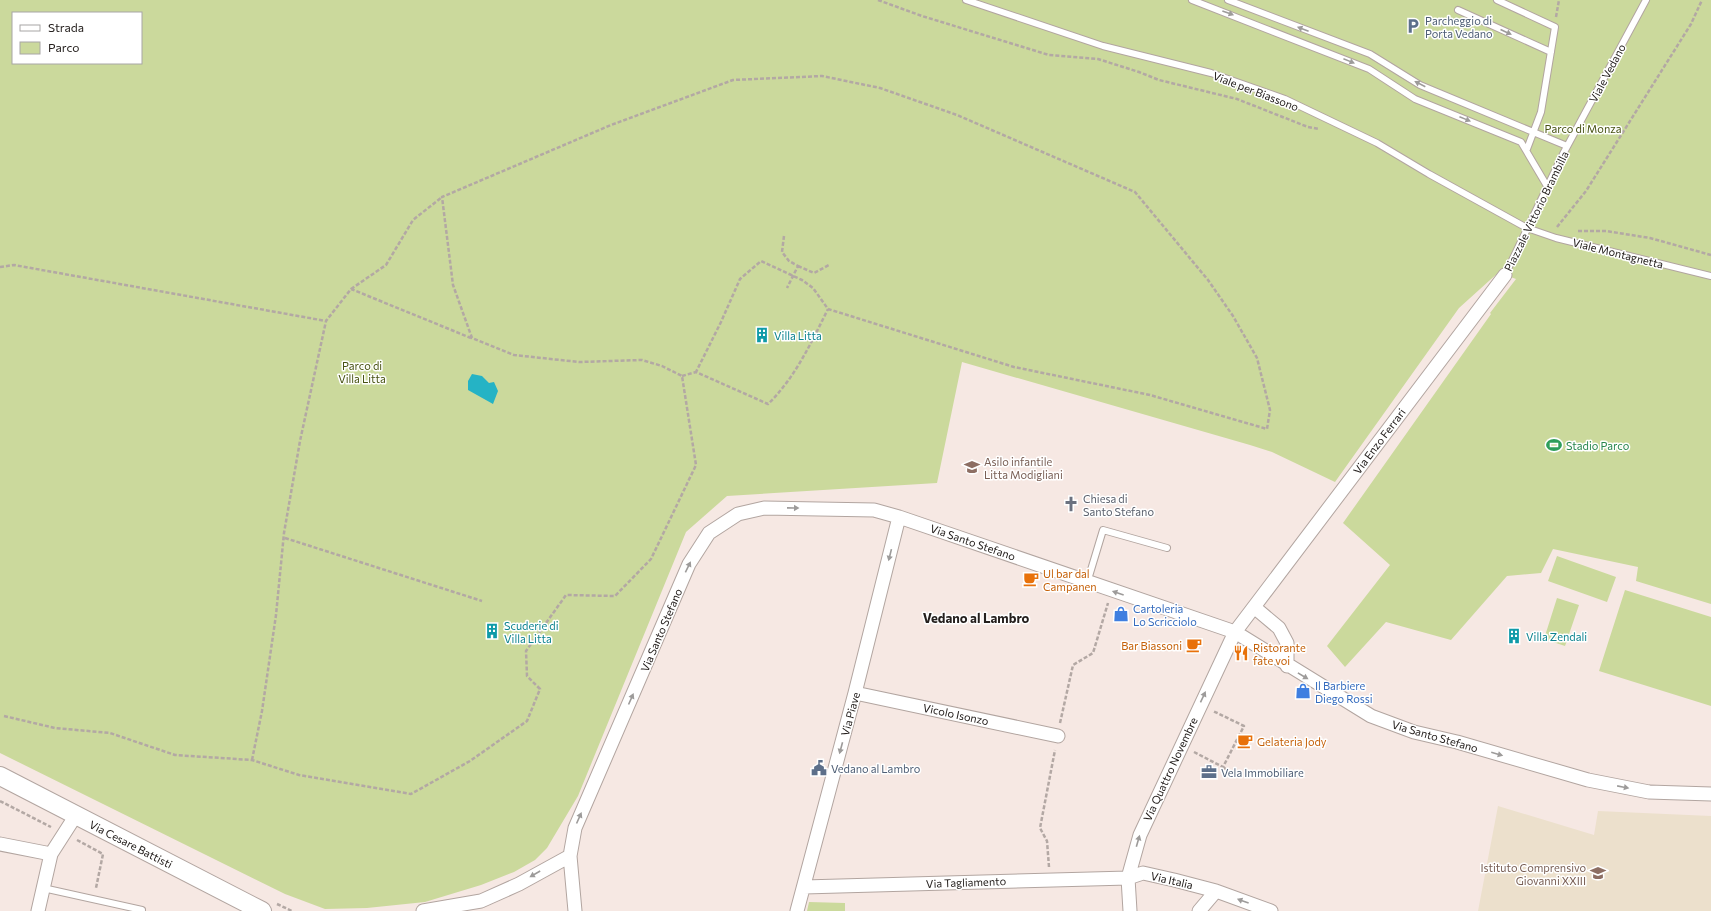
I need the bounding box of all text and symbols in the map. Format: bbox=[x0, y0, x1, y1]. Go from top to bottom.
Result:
one-way arrow bbox=[1223, 10, 1235, 16]
legend bbox=[12, 12, 142, 64]
place label: Parcheggio di Porta Vedano bbox=[1425, 14, 1493, 40]
parking icon: Parcheggio di Porta Vedano bbox=[1404, 17, 1422, 35]
text: Strada bbox=[48, 20, 84, 34]
one-way arrow bbox=[1297, 25, 1309, 31]
one-way arrow bbox=[1501, 29, 1513, 35]
text: Parco bbox=[48, 40, 80, 54]
street label: Viale Vedano bbox=[1586, 41, 1628, 104]
one-way arrow bbox=[1344, 58, 1355, 64]
street label: Viale per Biassono bbox=[1211, 69, 1301, 113]
one-way arrow bbox=[1415, 81, 1426, 87]
one-way arrow bbox=[1459, 117, 1471, 123]
park label: Parco di Monza bbox=[1545, 122, 1621, 135]
street label: Piazzale Vittorio Brambilla bbox=[1501, 149, 1571, 273]
street label: Viale Montagnetta bbox=[1571, 235, 1665, 271]
building icon: Villa Litta bbox=[753, 326, 771, 344]
place label: Villa Litta bbox=[774, 329, 822, 342]
park label: Parco di Villa Litta bbox=[338, 359, 386, 385]
street label: Via Enzo Ferrari bbox=[1350, 406, 1408, 476]
sports icon: Stadio Parco bbox=[1545, 436, 1563, 454]
place label: Stadio Parco bbox=[1566, 439, 1630, 452]
place label: Asilo infantile Litta Modigliani bbox=[984, 455, 1063, 481]
school or university icon: Asilo infantile Litta Modigliani bbox=[963, 458, 981, 476]
place label: Chiesa di Santo Stefano bbox=[1083, 492, 1154, 518]
church icon: Chiesa di Santo Stefano bbox=[1062, 495, 1080, 513]
one-way arrow bbox=[787, 505, 800, 511]
street label: Via Santo Stefano bbox=[929, 521, 1018, 563]
one-way arrow bbox=[887, 549, 893, 561]
one-way arrow bbox=[685, 561, 691, 573]
place label: Ul bar dal Campanen bbox=[1043, 567, 1097, 593]
cafe icon: Ul bar dal Campanen bbox=[1022, 570, 1040, 588]
street label: Via Santo Stefano bbox=[638, 586, 685, 674]
one-way arrow bbox=[1112, 590, 1124, 596]
place label: Cartoleria Lo Scricciolo bbox=[1133, 602, 1197, 628]
shop icon: Cartoleria Lo Scricciolo bbox=[1112, 605, 1130, 623]
district label: Vedano al Lambro bbox=[923, 610, 1030, 626]
place label: Scuderie di Villa Litta bbox=[504, 619, 559, 645]
building icon: Scuderie di Villa Litta bbox=[483, 622, 501, 640]
building icon: Villa Zendali bbox=[1505, 627, 1523, 645]
place label: Villa Zendali bbox=[1526, 630, 1587, 643]
cafe icon: Bar Biassoni bbox=[1185, 636, 1203, 654]
place label: Bar Biassoni bbox=[1121, 639, 1182, 652]
place label: Ristorante fate voi bbox=[1253, 641, 1306, 667]
restaurant icon: Ristorante fate voi bbox=[1232, 644, 1250, 662]
one-way arrow bbox=[1297, 672, 1309, 679]
place label: Il Barbiere Diego Rossi bbox=[1315, 679, 1373, 705]
shop icon: Il Barbiere Diego Rossi bbox=[1294, 682, 1312, 700]
street label: Via Piave bbox=[838, 690, 862, 737]
one-way arrow bbox=[1200, 691, 1206, 702]
one-way arrow bbox=[628, 693, 634, 705]
street label: Vicolo Isonzo bbox=[922, 701, 990, 727]
street label: Via Quattro Novembre bbox=[1140, 715, 1200, 823]
street label: Via Santo Stefano bbox=[1390, 717, 1480, 755]
cafe icon: Gelateria Jody bbox=[1236, 732, 1254, 750]
place label: Gelateria Jody bbox=[1257, 735, 1327, 749]
one-way arrow bbox=[837, 742, 843, 755]
one-way arrow bbox=[1492, 751, 1504, 757]
public building icon: Vedano al Lambro bbox=[810, 759, 828, 777]
place label: Vedano al Lambro bbox=[831, 762, 921, 775]
office icon: Vela Immobiliare bbox=[1200, 763, 1218, 781]
place label: Vela Immobiliare bbox=[1221, 766, 1304, 779]
one-way arrow bbox=[1617, 784, 1629, 790]
one-way arrow bbox=[576, 812, 582, 824]
street label: Via Cesare Battisti bbox=[87, 817, 175, 871]
one-way arrow bbox=[1135, 834, 1141, 846]
place label: Istituto Comprensivo Giovanni XXIII bbox=[1480, 861, 1586, 887]
school or university icon: Istituto Comprensivo Giovanni XXIII bbox=[1589, 864, 1607, 882]
street label: Via Italia bbox=[1150, 869, 1194, 891]
one-way arrow bbox=[530, 870, 540, 878]
street label: Via Tagliamento bbox=[926, 874, 1007, 890]
one-way arrow bbox=[1237, 898, 1249, 904]

